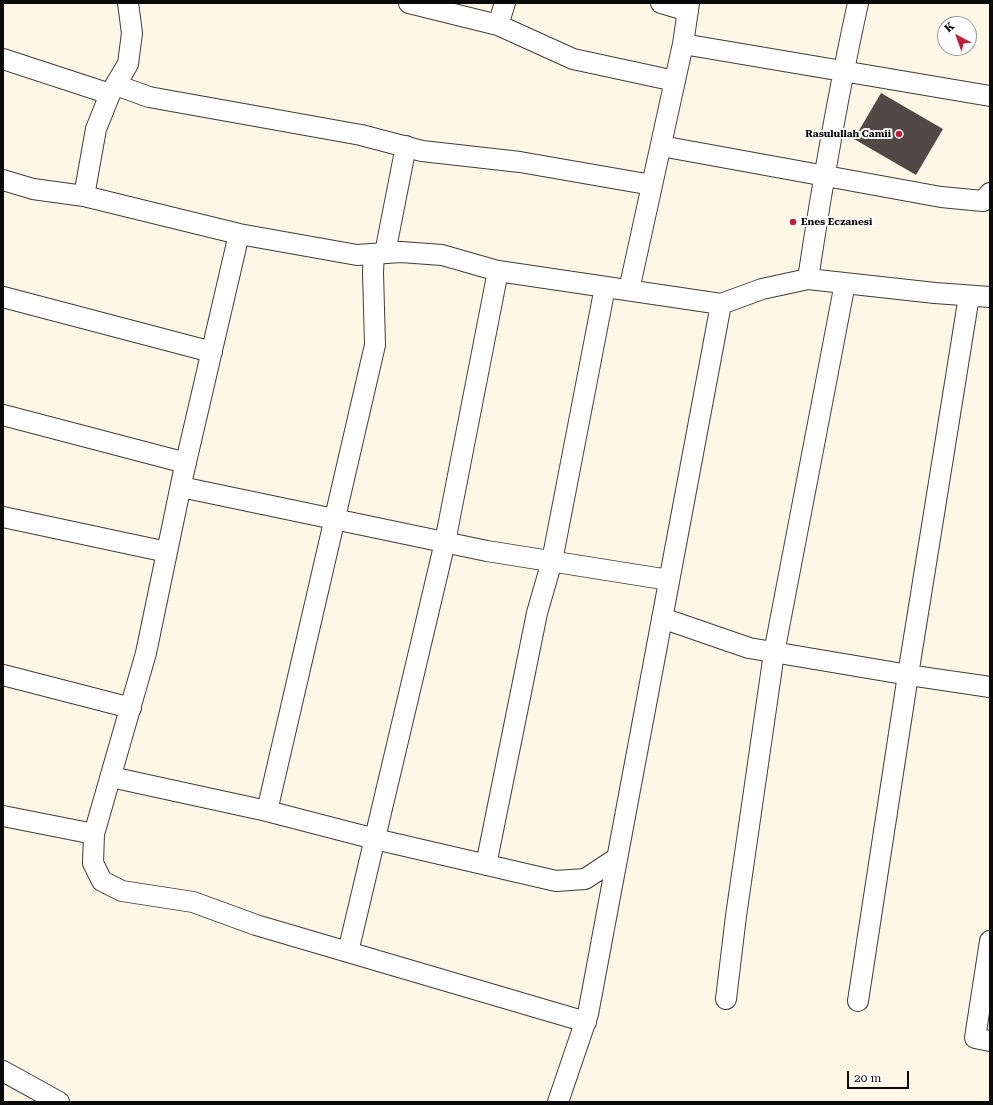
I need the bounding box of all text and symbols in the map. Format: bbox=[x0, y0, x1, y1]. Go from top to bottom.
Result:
north arrow bbox=[937, 16, 977, 56]
text: K bbox=[942, 20, 957, 35]
place label: Rasulullah Camii bbox=[805, 128, 891, 140]
marker: Rasulullah Camii bbox=[894, 129, 904, 139]
place label: Enes Eczanesi bbox=[801, 216, 872, 228]
marker: Enes Eczanesi bbox=[788, 217, 798, 227]
scale bar bbox=[849, 1063, 911, 1089]
text: 20 m bbox=[854, 1071, 881, 1085]

